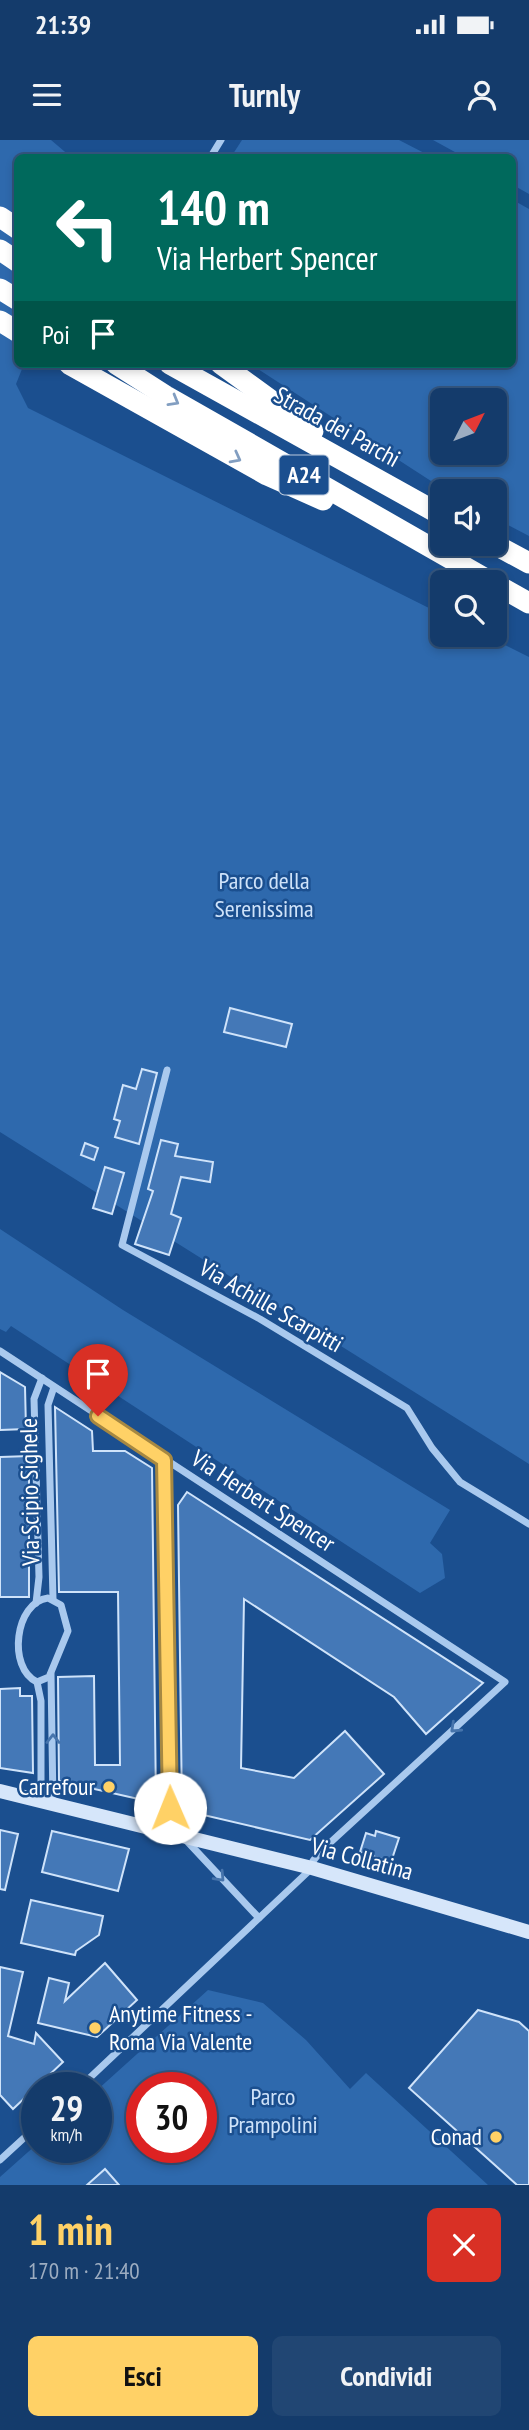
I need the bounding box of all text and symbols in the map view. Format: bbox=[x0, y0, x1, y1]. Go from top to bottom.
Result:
text: 21:39 bbox=[35, 8, 91, 41]
text: Turnly bbox=[229, 74, 300, 116]
icon: menu bbox=[28, 76, 66, 114]
icon: person bbox=[463, 76, 501, 114]
text: 140 m bbox=[157, 175, 270, 239]
icon: left bbox=[42, 182, 133, 273]
text: Via Herbert Spencer bbox=[157, 237, 377, 279]
icon: arrive bbox=[84, 315, 122, 353]
text: Poi bbox=[42, 318, 70, 351]
street label: Strada dei Parchi bbox=[269, 379, 406, 474]
north arrow bbox=[430, 388, 508, 466]
map controls bbox=[430, 388, 507, 647]
one-way arrow bbox=[166, 392, 179, 405]
one-way arrow bbox=[228, 449, 241, 463]
road number: A24 bbox=[280, 456, 328, 494]
button: sound bbox=[430, 479, 507, 556]
button: search bbox=[430, 570, 507, 647]
park label: Parco della Serenissima bbox=[214, 865, 314, 924]
street label: Via Achille Scarpitti bbox=[193, 1251, 349, 1359]
pin bbox=[68, 1344, 128, 1416]
icon: arrive bbox=[79, 1355, 117, 1393]
street label: Via Scipio Sighele bbox=[13, 1418, 46, 1567]
street label: Via Herbert Spencer bbox=[185, 1442, 341, 1559]
one-way arrow bbox=[450, 1720, 463, 1733]
one-way arrow bbox=[45, 1734, 61, 1744]
place label: Carrefour bbox=[18, 1771, 95, 1802]
position arrow bbox=[133, 1771, 207, 1845]
marker: Carrefour bbox=[101, 1779, 117, 1795]
street label: Via Collatina bbox=[307, 1830, 417, 1887]
one-way arrow bbox=[211, 1869, 224, 1882]
place label: Anytime Fitness - Roma Via Valente bbox=[109, 1998, 253, 2057]
marker: Anytime Fitness - Roma Via Valente bbox=[87, 2020, 103, 2036]
speed limit sign: 30 bbox=[126, 2072, 217, 2163]
park label: Parco Prampolini bbox=[228, 2081, 318, 2140]
text: 29 bbox=[50, 2085, 83, 2131]
place label: Conad bbox=[431, 2121, 482, 2152]
text: km/h bbox=[51, 2123, 82, 2146]
marker: Conad bbox=[488, 2129, 504, 2145]
text: 1 min bbox=[28, 2202, 113, 2257]
button: close bbox=[427, 2208, 501, 2282]
text: 170 m · 21:40 bbox=[28, 2256, 140, 2285]
button: Esci bbox=[28, 2336, 258, 2416]
button: Condividi bbox=[272, 2336, 501, 2416]

